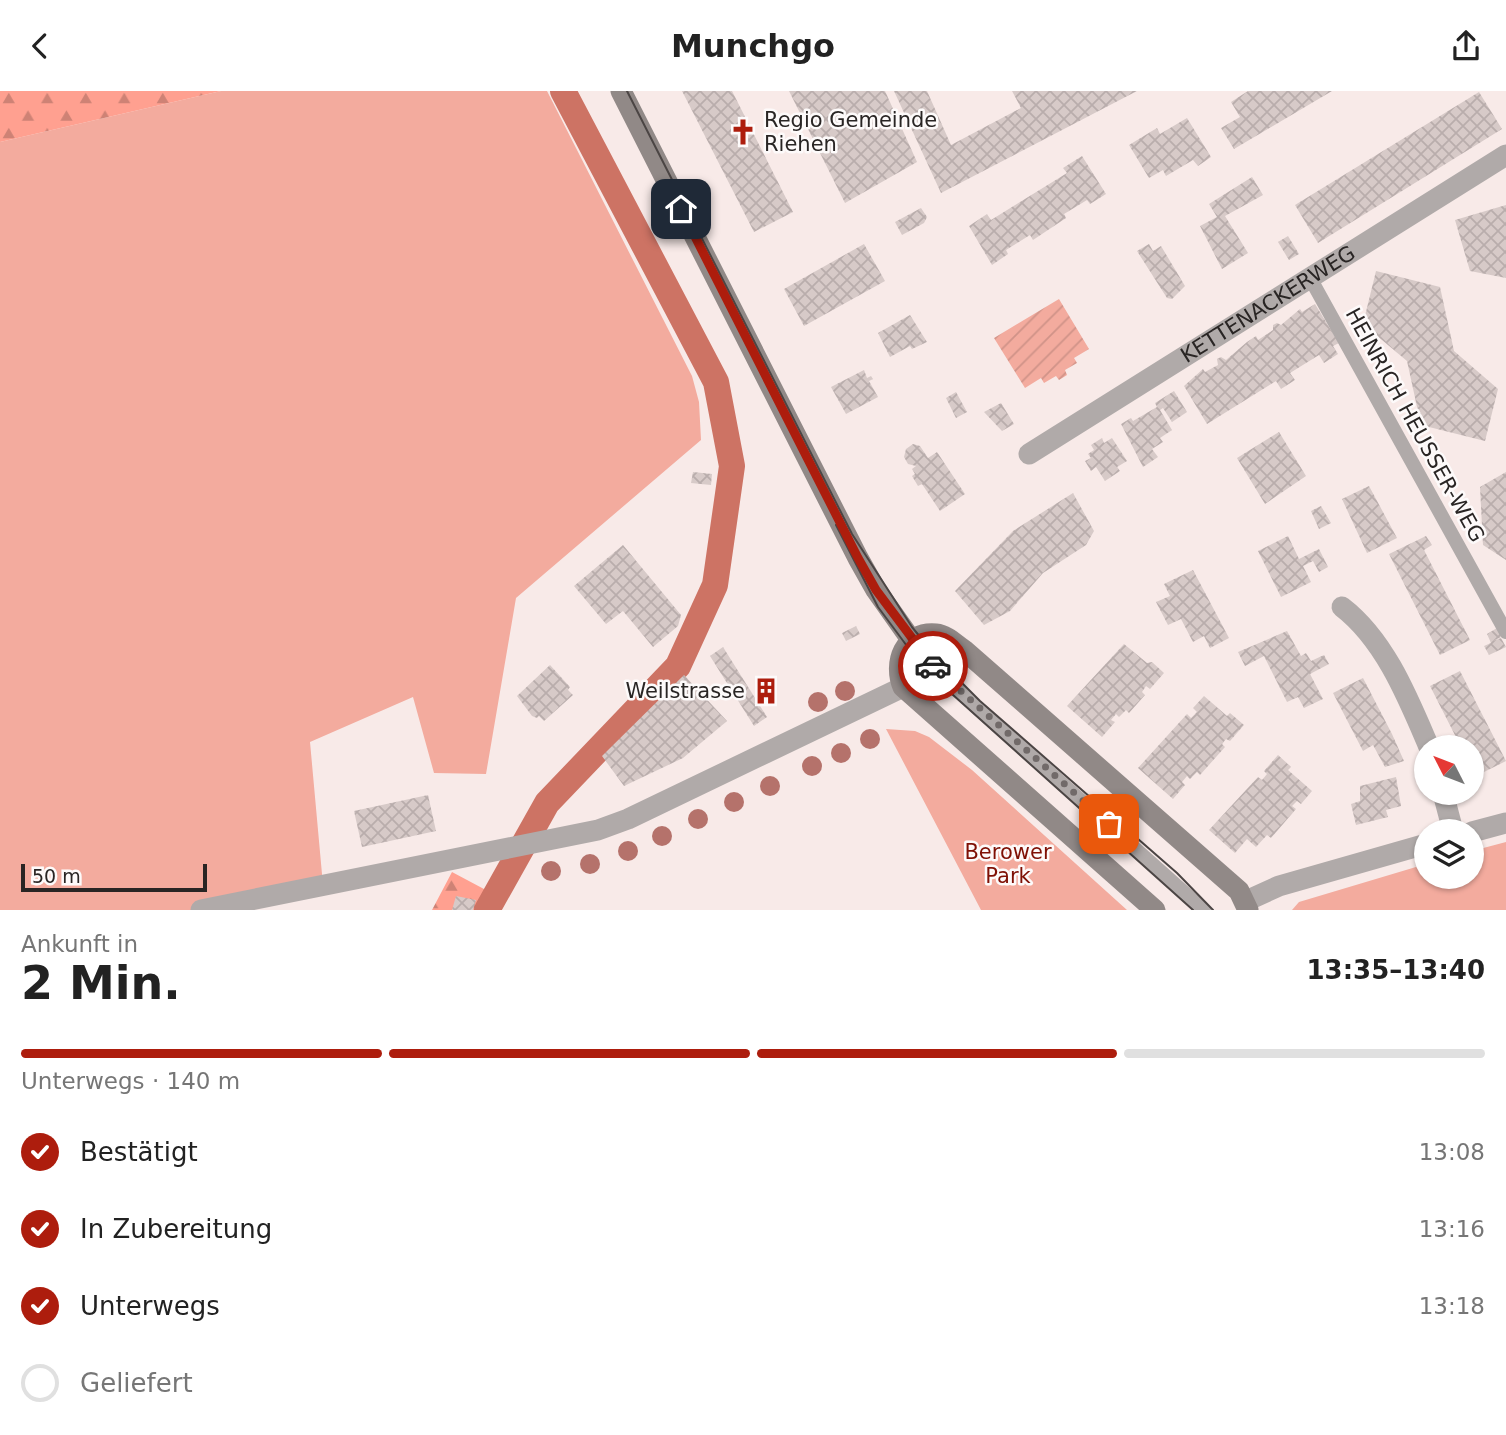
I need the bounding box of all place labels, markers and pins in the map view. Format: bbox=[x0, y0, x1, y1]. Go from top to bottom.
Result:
place label: Regio Gemeinde Riehen bbox=[764, 108, 937, 156]
church icon: Regio Gemeinde Riehen bbox=[728, 117, 758, 147]
pin bbox=[651, 179, 711, 239]
building icon: Weilstrasse bbox=[751, 676, 781, 706]
place label: Weilstrasse bbox=[625, 679, 745, 703]
pin bbox=[1079, 794, 1139, 854]

